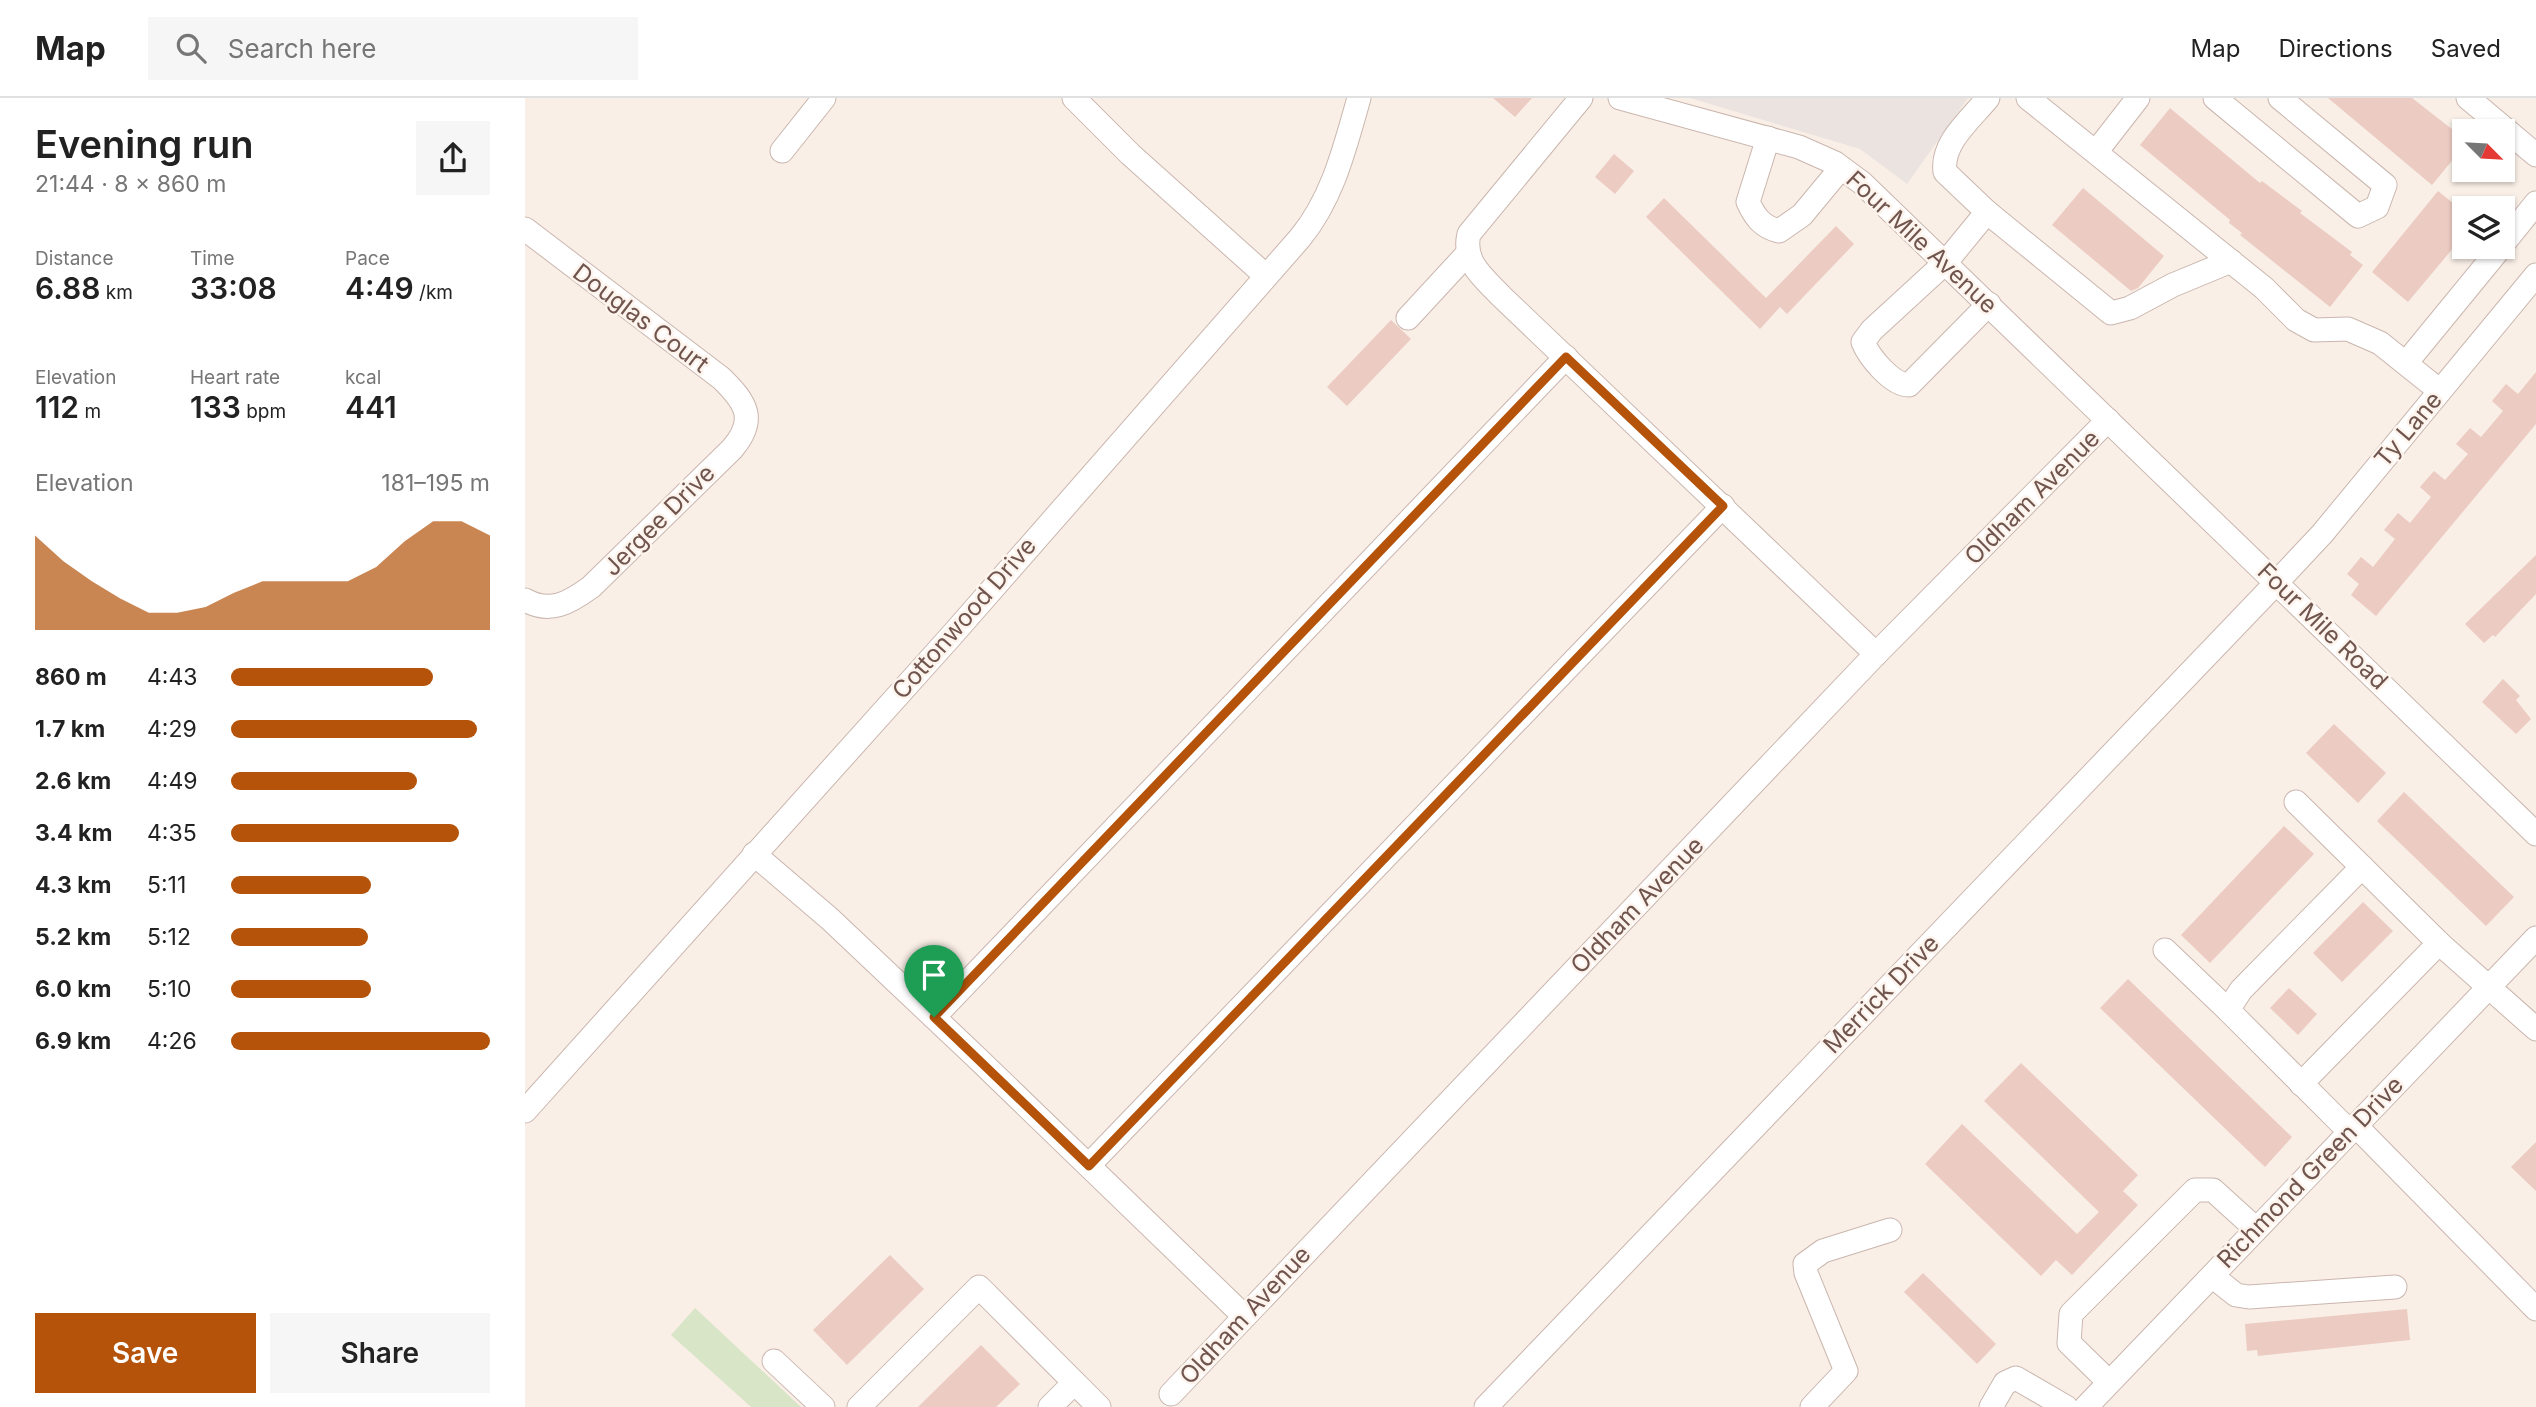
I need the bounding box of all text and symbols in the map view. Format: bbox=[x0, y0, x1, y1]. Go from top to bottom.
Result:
search box bbox=[148, 17, 638, 80]
text: Map bbox=[35, 28, 106, 68]
icon: search bbox=[172, 29, 210, 67]
text: Search here bbox=[228, 33, 376, 64]
text: Map bbox=[2191, 34, 2240, 63]
text: Directions bbox=[2278, 34, 2393, 63]
text: Saved bbox=[2431, 34, 2501, 63]
north arrow bbox=[2452, 119, 2515, 182]
map controls bbox=[2452, 119, 2515, 259]
text: Evening run bbox=[35, 121, 253, 167]
button: share bbox=[416, 121, 490, 195]
street label: Four Mile Avenue bbox=[1840, 165, 2004, 319]
text: 21:44 · 8 × 860 m bbox=[35, 170, 226, 198]
button: layers bbox=[2452, 196, 2515, 259]
text: Distance bbox=[35, 247, 113, 270]
text: Time bbox=[190, 247, 235, 270]
text: Pace bbox=[345, 247, 390, 270]
street label: Douglas Court bbox=[567, 257, 715, 379]
text: 6.88 bbox=[35, 270, 100, 306]
text: 33:08 bbox=[190, 270, 277, 306]
text: 4:49 bbox=[345, 270, 414, 306]
text: km bbox=[100, 281, 133, 304]
text: /km bbox=[414, 281, 453, 304]
text: Elevation bbox=[35, 366, 116, 389]
text: Heart rate bbox=[190, 366, 280, 389]
text: kcal bbox=[345, 366, 381, 389]
street label: Ty Lane bbox=[2368, 385, 2448, 473]
text: 112 bbox=[35, 389, 79, 425]
text: 133 bbox=[190, 389, 241, 425]
text: 441 bbox=[345, 389, 397, 425]
text: m bbox=[79, 400, 101, 423]
text: bpm bbox=[241, 400, 286, 423]
street label: Oldham Avenue bbox=[1959, 424, 2105, 570]
street label: Jergee Drive bbox=[597, 458, 721, 582]
text: Elevation bbox=[35, 469, 134, 497]
text: 181–195 m bbox=[381, 469, 490, 497]
street label: Cottonwood Drive bbox=[886, 531, 1042, 705]
street label: Four Mile Road bbox=[2252, 557, 2394, 695]
text: 860 m bbox=[35, 663, 107, 691]
text: 4:43 bbox=[147, 663, 198, 691]
text: 1.7 km bbox=[35, 715, 105, 743]
text: 4:29 bbox=[147, 715, 197, 743]
text: 2.6 km bbox=[35, 767, 111, 795]
text: 4:49 bbox=[147, 767, 198, 795]
text: 3.4 km bbox=[35, 819, 112, 847]
text: 4:35 bbox=[147, 819, 197, 847]
street label: Oldham Avenue bbox=[1565, 831, 1709, 979]
text: 4.3 km bbox=[35, 871, 112, 899]
text: 5:11 bbox=[147, 871, 186, 899]
text: 5.2 km bbox=[35, 923, 111, 951]
text: 5:12 bbox=[147, 923, 191, 951]
street label: Merrick Drive bbox=[1817, 929, 1945, 1059]
pin bbox=[904, 945, 964, 1017]
icon: arrive bbox=[915, 956, 953, 994]
text: 6.0 km bbox=[35, 975, 112, 1003]
text: 5:10 bbox=[147, 975, 191, 1003]
text: 6.9 km bbox=[35, 1027, 111, 1055]
text: 4:26 bbox=[147, 1027, 197, 1055]
street label: Richmond Green Drive bbox=[2211, 1070, 2409, 1274]
street label: Oldham Avenue bbox=[1173, 1240, 1317, 1390]
button: Save bbox=[35, 1313, 256, 1393]
button: Share bbox=[270, 1313, 490, 1393]

